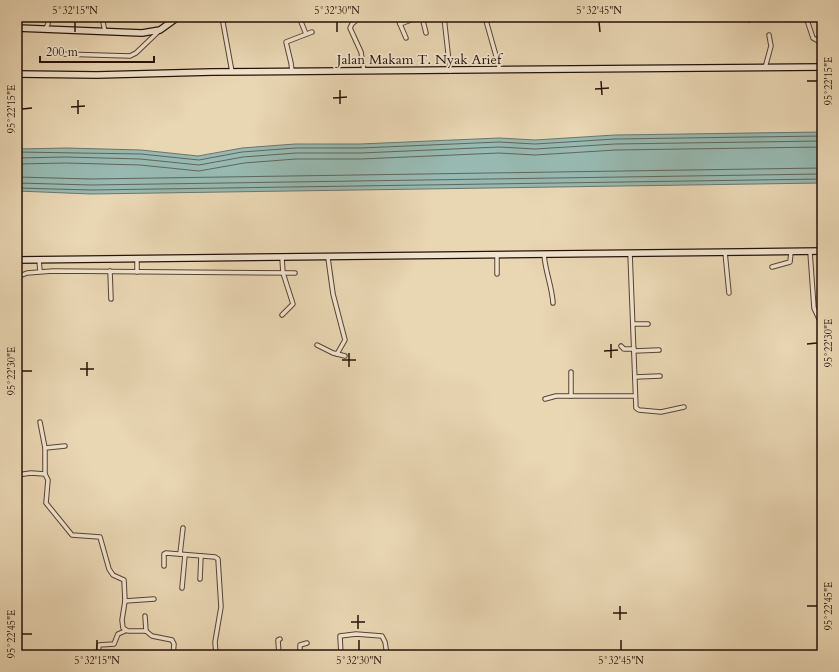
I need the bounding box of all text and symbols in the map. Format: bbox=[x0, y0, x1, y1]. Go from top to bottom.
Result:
text: 5°32'15"N bbox=[52, 4, 98, 18]
text: 5°32'30"N bbox=[314, 4, 360, 18]
text: 5°32'45"N bbox=[576, 4, 622, 18]
scale bar bbox=[40, 38, 154, 64]
text: 200 m bbox=[46, 44, 79, 60]
street label: Jalan Makam T. Nyak Arief bbox=[335, 50, 504, 69]
text: 95°22'15"E bbox=[822, 57, 836, 105]
text: 95°22'15"E bbox=[5, 85, 19, 133]
text: 95°22'30"E bbox=[822, 319, 836, 367]
text: 95°22'30"E bbox=[5, 347, 19, 395]
text: 95°22'45"E bbox=[822, 582, 836, 630]
text: 95°22'45"E bbox=[5, 610, 19, 658]
text: 5°32'15"N bbox=[74, 654, 120, 668]
text: 5°32'30"N bbox=[336, 654, 382, 668]
text: 5°32'45"N bbox=[598, 654, 644, 668]

